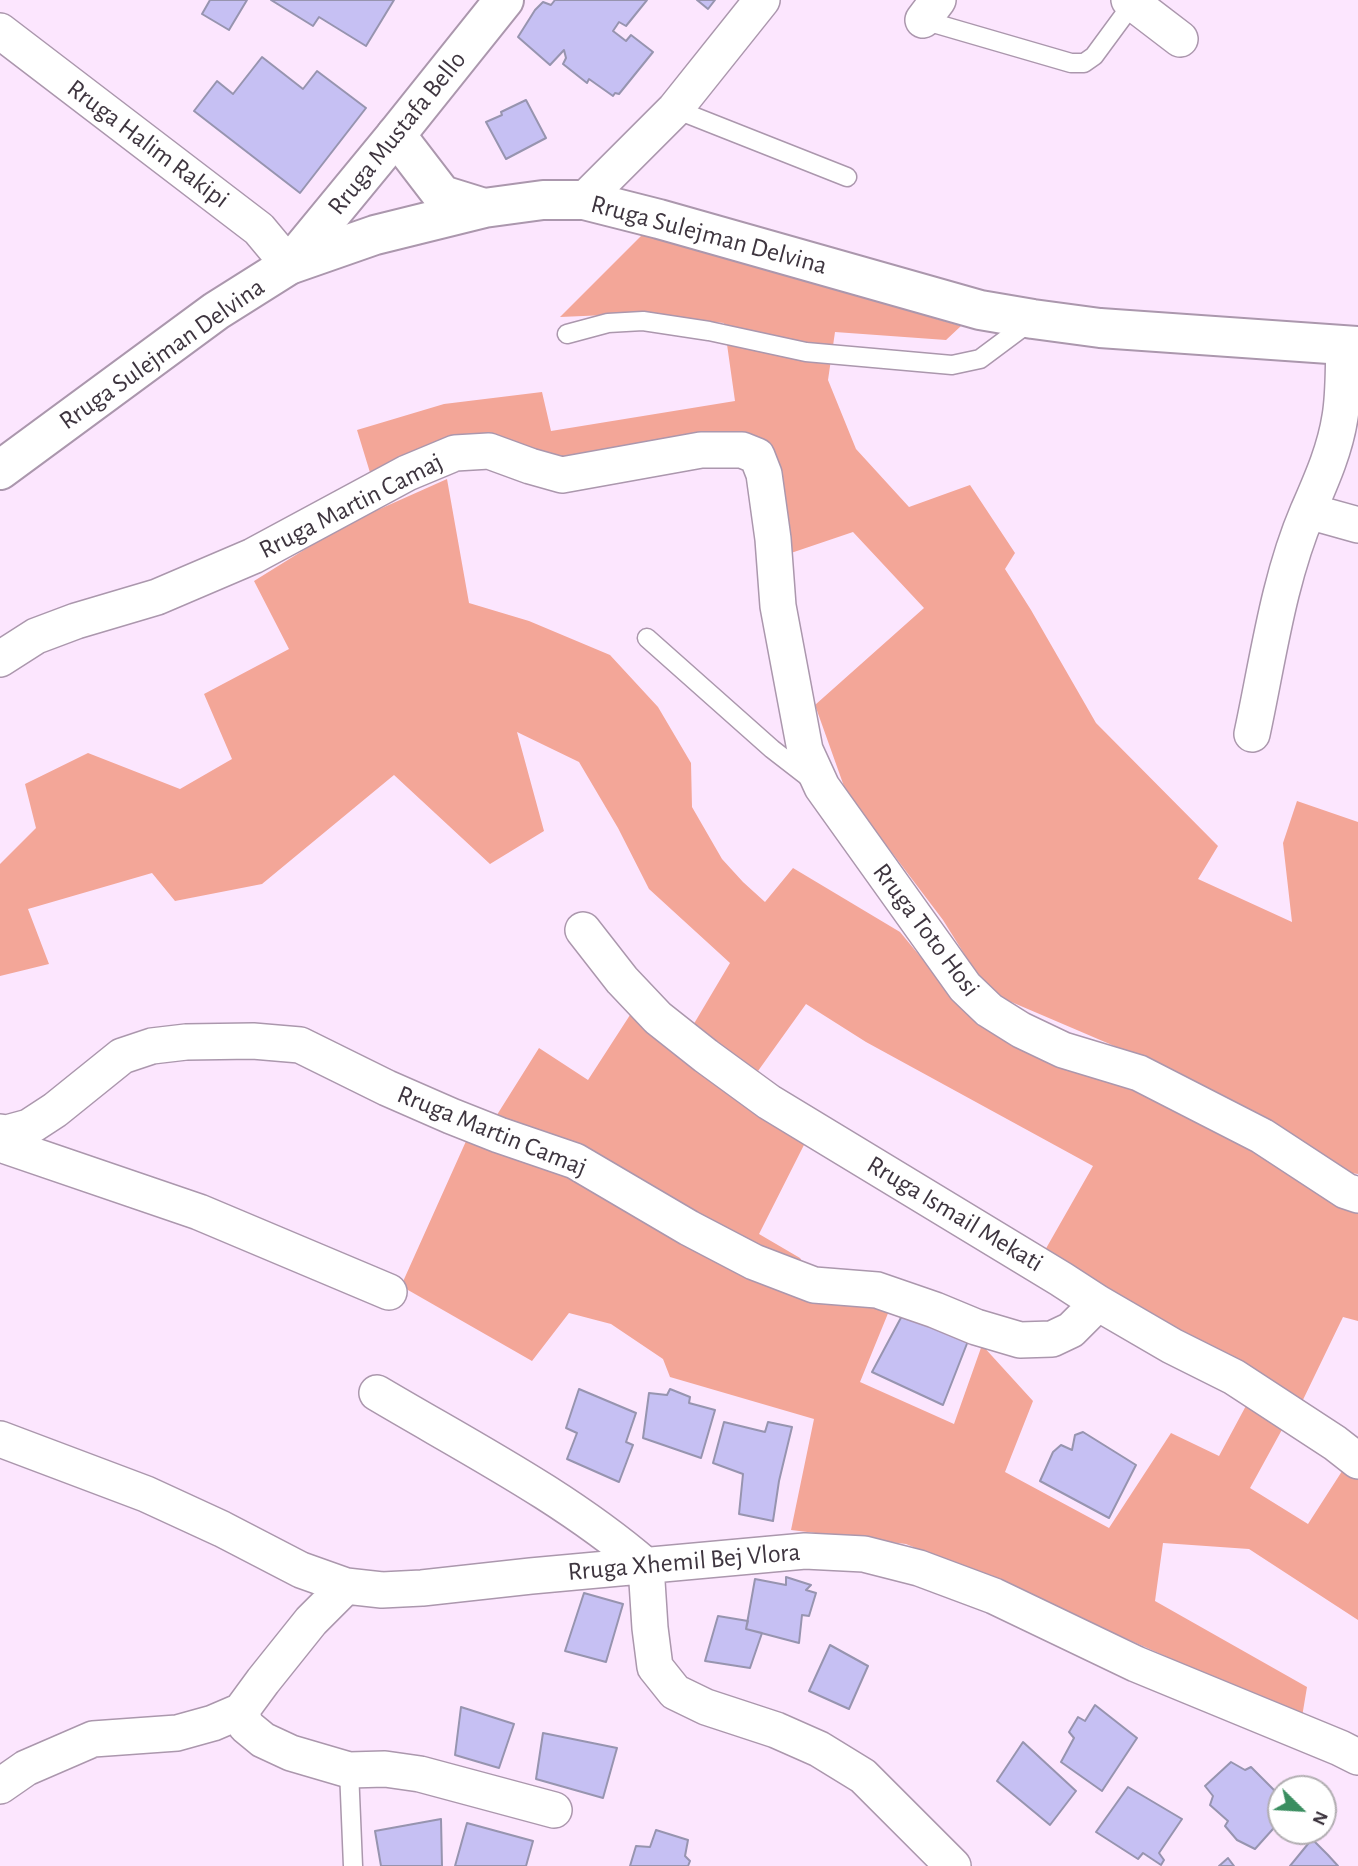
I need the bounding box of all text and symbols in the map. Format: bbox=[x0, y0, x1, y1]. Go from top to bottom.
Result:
street label: Rruga Mustafa Bello bbox=[321, 45, 473, 221]
street label: Rruga Halim Rakipi bbox=[61, 73, 235, 215]
street label: Rruga Sulejman Delvina bbox=[587, 188, 831, 282]
street label: Rruga Sulejman Delvina bbox=[53, 271, 271, 437]
street label: Rruga Martin Camaj bbox=[254, 446, 448, 566]
street label: Rruga Toto Hosi bbox=[866, 857, 986, 1003]
street label: Rruga Martin Camaj bbox=[393, 1079, 591, 1183]
street label: Rruga Ismail Mekati bbox=[861, 1149, 1049, 1279]
street label: Rruga Xhemil Bej Vlora bbox=[566, 1536, 802, 1588]
north arrow bbox=[1267, 1775, 1337, 1845]
text: N bbox=[1308, 1808, 1331, 1828]

